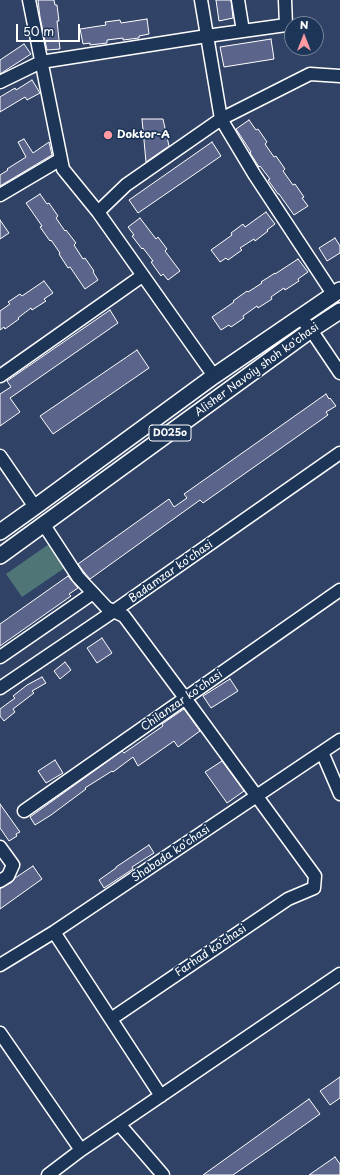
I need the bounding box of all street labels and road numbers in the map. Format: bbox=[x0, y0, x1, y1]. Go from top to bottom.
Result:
street label: Alisher Navoiy shoh ko'chasi bbox=[192, 321, 322, 419]
road number: D025o bbox=[149, 425, 191, 441]
street label: Badamzar ko'chasi bbox=[126, 538, 216, 606]
street label: Chilanzar ko'chasi bbox=[139, 668, 225, 734]
street label: Shabada ko'chasi bbox=[129, 823, 213, 885]
street label: Farhad ko'chasi bbox=[173, 922, 249, 980]

